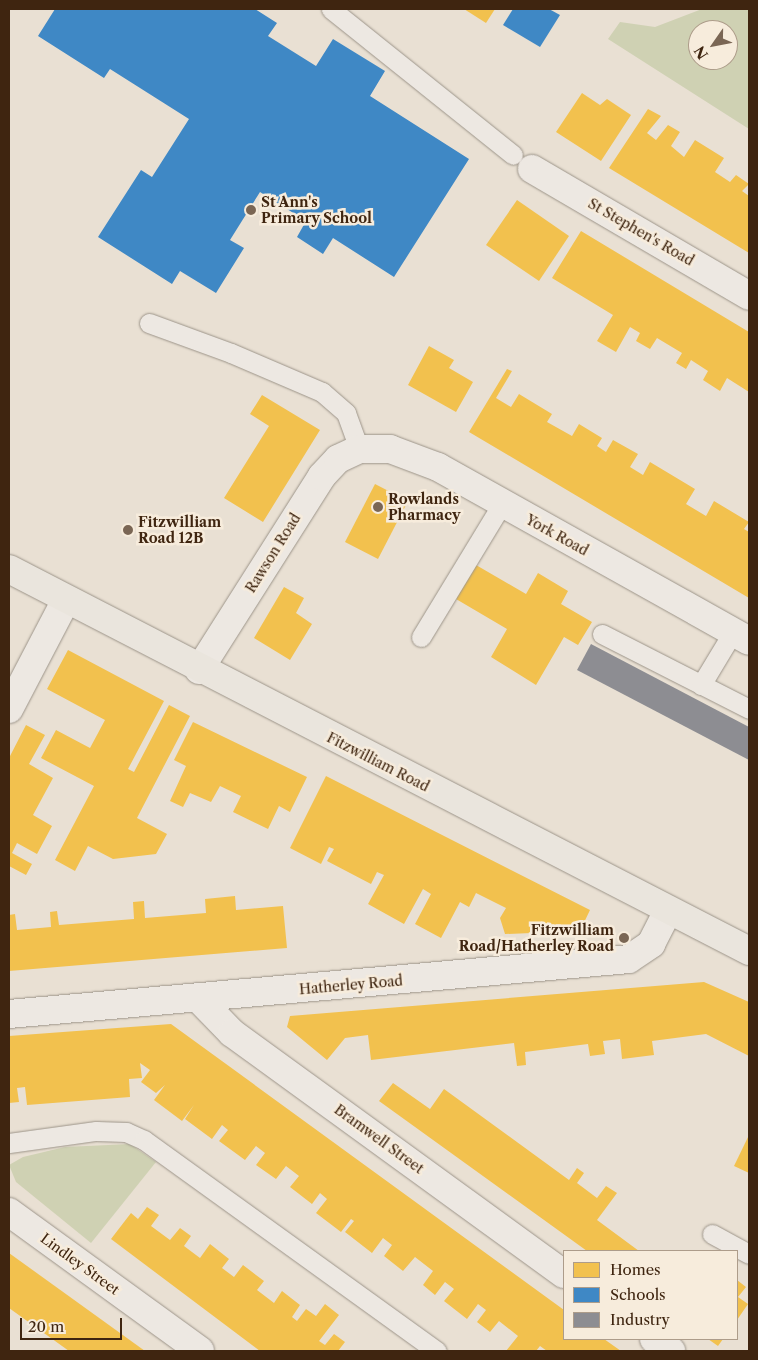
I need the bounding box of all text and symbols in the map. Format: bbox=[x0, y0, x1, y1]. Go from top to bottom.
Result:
north arrow bbox=[688, 20, 738, 70]
text: N bbox=[690, 43, 712, 63]
place label: St Ann's Primary School bbox=[261, 194, 372, 226]
street label: St Stephen's Road bbox=[585, 195, 697, 269]
marker: St Ann's Primary School bbox=[245, 204, 257, 216]
place label: Rowlands Pharmacy bbox=[388, 491, 461, 524]
marker: Rowlands Pharmacy bbox=[372, 501, 384, 513]
street label: Rawson Road bbox=[242, 510, 304, 596]
street label: York Road bbox=[523, 511, 591, 559]
place label: Fitzwilliam Road 12B bbox=[138, 514, 221, 546]
marker: Fitzwilliam Road 12B bbox=[122, 524, 134, 536]
street label: Fitzwilliam Road bbox=[324, 729, 432, 795]
place label: Fitzwilliam Road/Hatherley Road bbox=[458, 922, 614, 954]
marker: Fitzwilliam Road/Hatherley Road bbox=[618, 932, 630, 944]
street label: Hatherley Road bbox=[298, 972, 404, 998]
street label: Bramwell Street bbox=[331, 1101, 427, 1177]
street label: Lindley Street bbox=[37, 1230, 123, 1298]
legend bbox=[563, 1250, 738, 1340]
text: Homes bbox=[610, 1260, 661, 1279]
text: Schools bbox=[610, 1285, 666, 1304]
scale bar bbox=[22, 1308, 125, 1340]
text: Industry bbox=[610, 1310, 670, 1329]
text: 20 m bbox=[28, 1317, 64, 1336]

